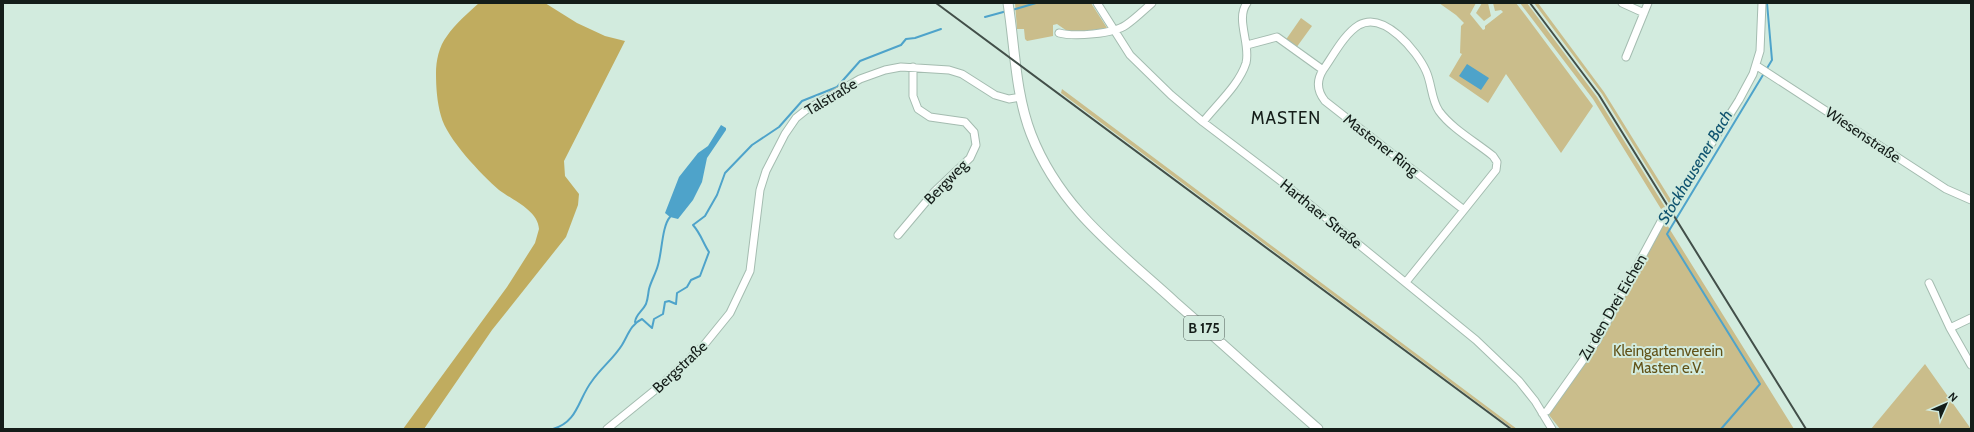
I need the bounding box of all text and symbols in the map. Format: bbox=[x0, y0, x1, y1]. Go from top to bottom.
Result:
street label: Talstraße bbox=[802, 74, 860, 119]
street label: Wiesenstraße bbox=[1822, 103, 1904, 167]
water label: Stockhausener Bach bbox=[1654, 107, 1736, 227]
district label: MASTEN bbox=[1251, 108, 1321, 128]
street label: Mastener Ring bbox=[1340, 110, 1423, 180]
street label: Bergweg bbox=[921, 156, 972, 208]
street label: Harthaer Straße bbox=[1276, 175, 1366, 253]
street label: Zu den Drei Eichen bbox=[1575, 251, 1651, 363]
road number: B 175 bbox=[1184, 316, 1224, 340]
street label: Bergstraße bbox=[649, 337, 711, 397]
park label: Kleingartenverein Masten e.V. bbox=[1613, 342, 1723, 377]
north arrow bbox=[1926, 384, 1966, 424]
text: N bbox=[1945, 389, 1961, 405]

